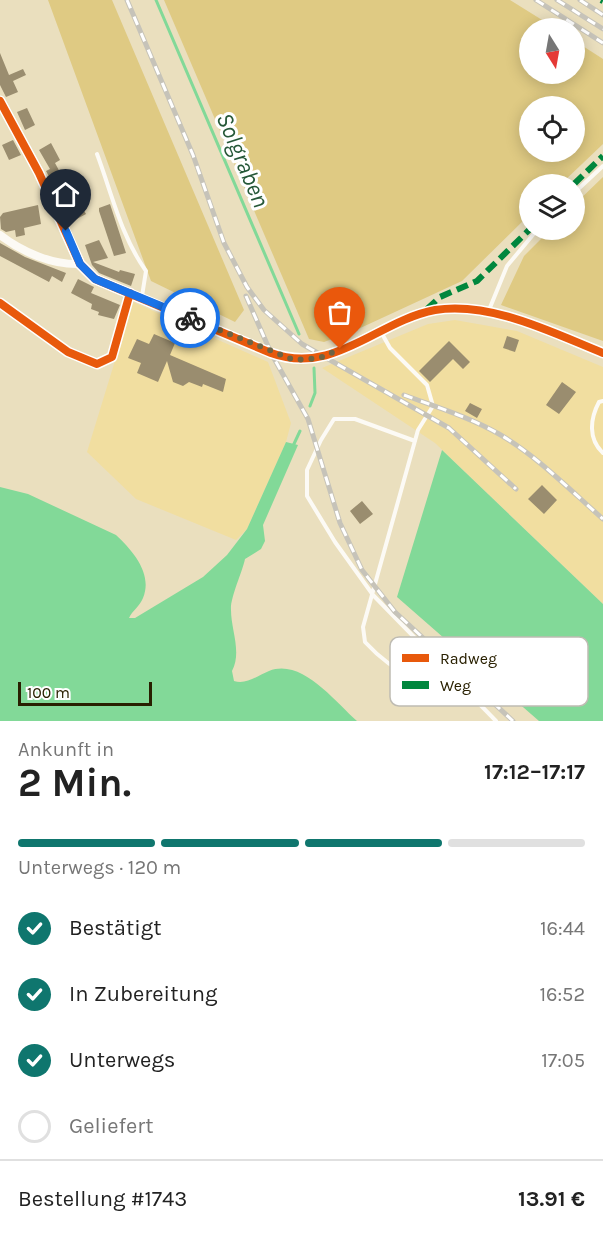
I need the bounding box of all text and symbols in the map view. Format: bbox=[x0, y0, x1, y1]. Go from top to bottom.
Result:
north arrow bbox=[519, 18, 585, 84]
map controls bbox=[519, 18, 585, 240]
button: locate bbox=[519, 96, 585, 162]
water label: Solgraben bbox=[211, 108, 275, 212]
pin bbox=[40, 169, 91, 231]
button: layers bbox=[519, 174, 585, 240]
icon: home bbox=[49, 178, 82, 211]
pin bbox=[314, 287, 365, 349]
courier bbox=[160, 288, 220, 348]
icon: bag bbox=[323, 296, 356, 329]
icon: bike bbox=[174, 302, 207, 335]
legend bbox=[390, 637, 588, 706]
text: Radweg bbox=[440, 649, 497, 668]
text: Weg bbox=[440, 676, 471, 695]
scale bar bbox=[18, 679, 152, 706]
text: 100 m bbox=[27, 683, 70, 702]
text: Ankunft in bbox=[18, 738, 114, 761]
text: 17:12–17:17 bbox=[484, 759, 585, 785]
text: 2 Min. bbox=[18, 760, 131, 806]
text: Unterwegs · 120 m bbox=[18, 856, 181, 879]
icon: check bbox=[18, 912, 51, 945]
text: Bestätigt bbox=[69, 915, 161, 941]
text: 16:44 bbox=[540, 917, 585, 940]
icon: check bbox=[18, 978, 51, 1011]
text: In Zubereitung bbox=[69, 981, 217, 1007]
text: 16:52 bbox=[539, 983, 585, 1006]
icon: check bbox=[18, 1044, 51, 1077]
text: Unterwegs bbox=[69, 1047, 175, 1073]
text: 17:05 bbox=[541, 1049, 585, 1072]
text: Geliefert bbox=[69, 1113, 154, 1139]
text: Bestellung #1743 bbox=[18, 1186, 187, 1212]
text: 13.91 € bbox=[518, 1186, 585, 1212]

